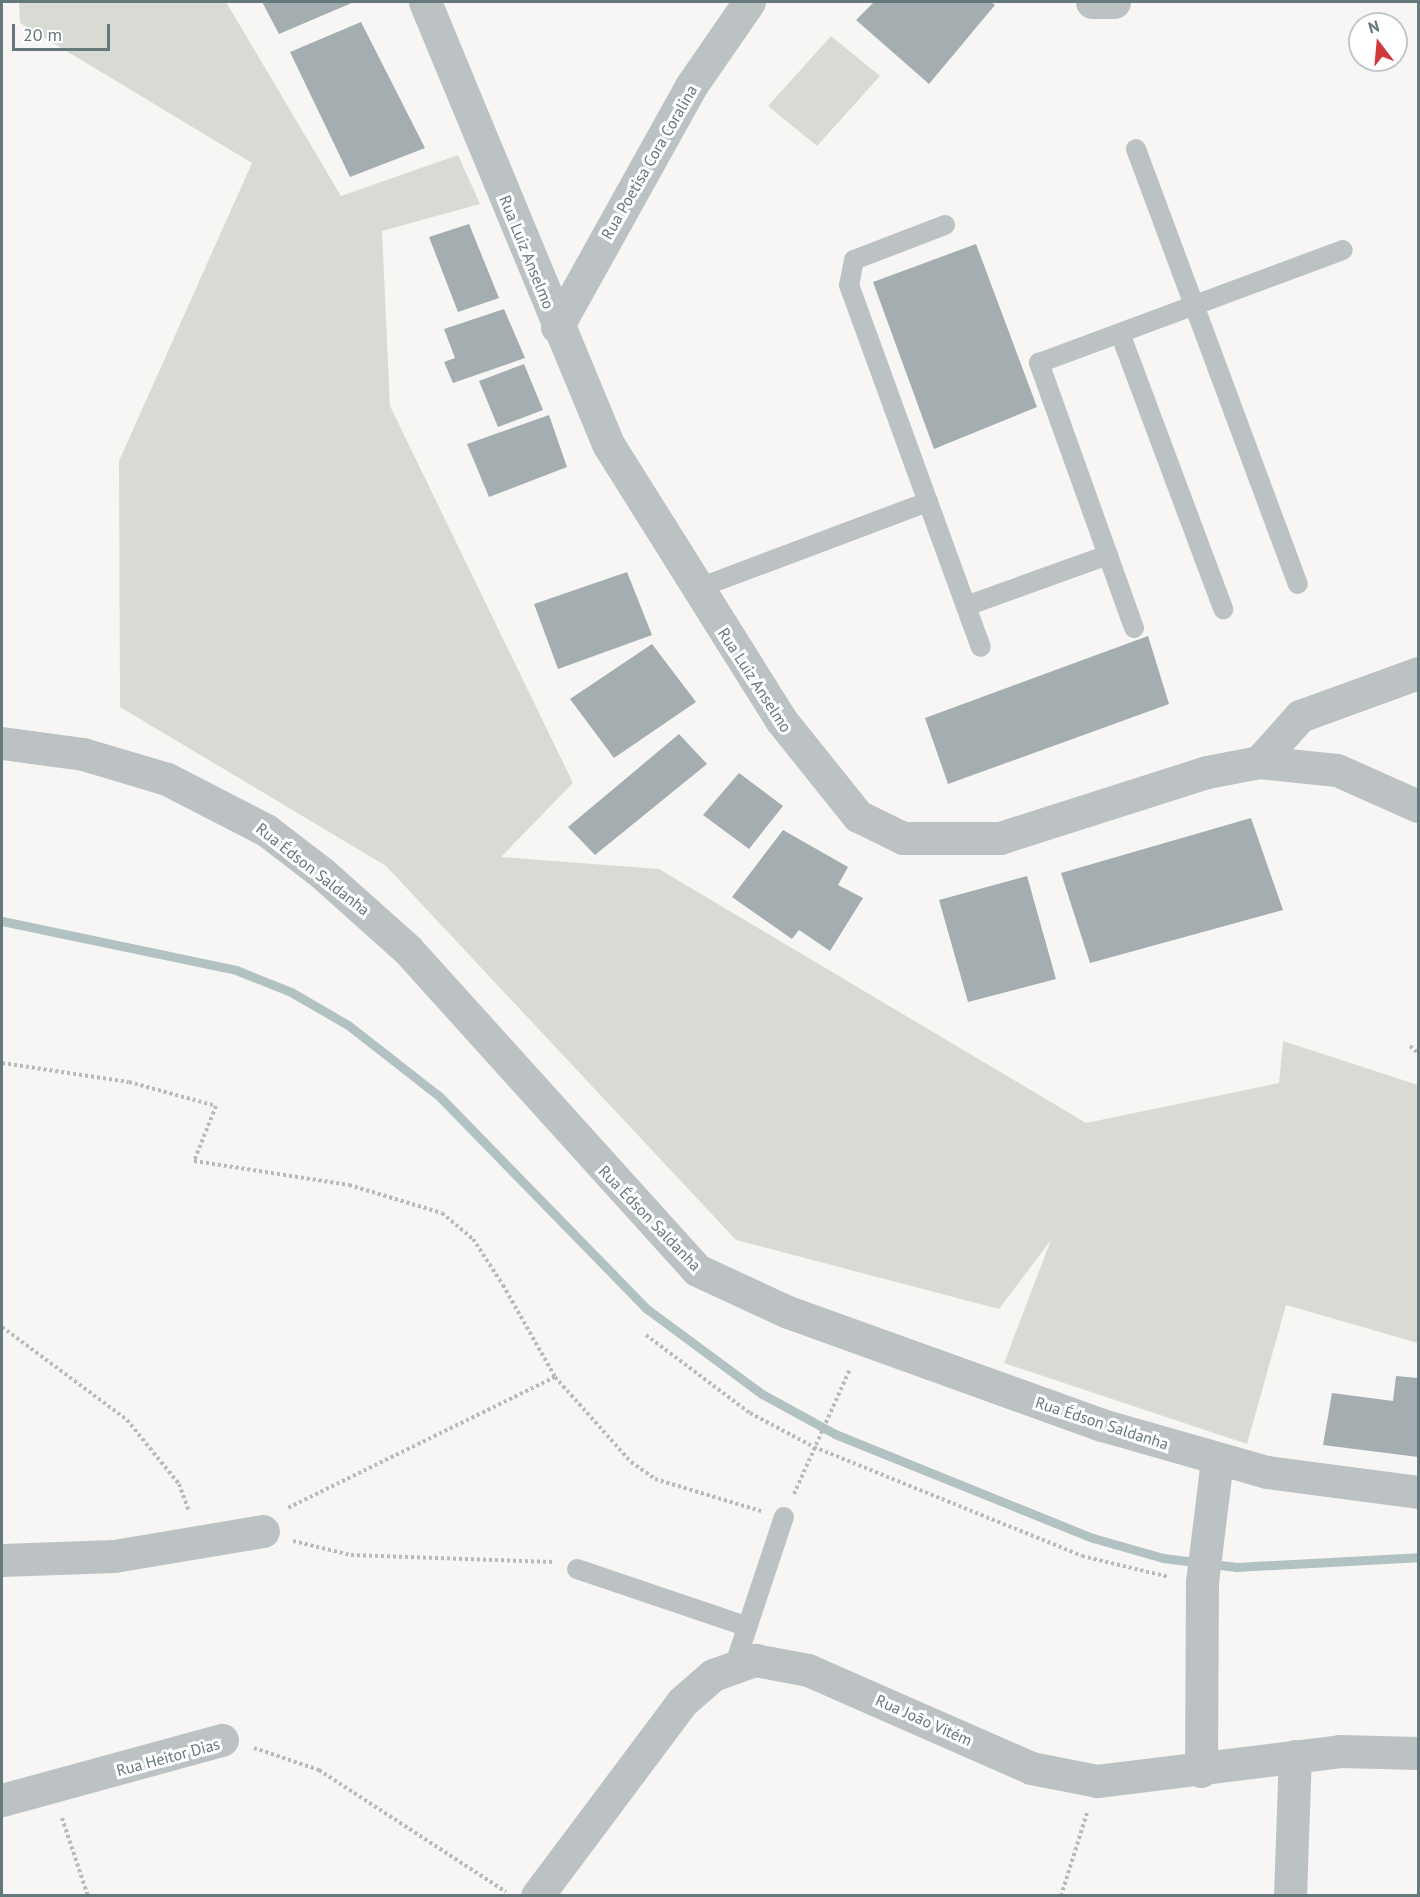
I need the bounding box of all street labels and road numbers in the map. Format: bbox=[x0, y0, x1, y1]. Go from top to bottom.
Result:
street label: Rua Poetisa Cora Coralina bbox=[597, 81, 701, 243]
street label: Rua Luiz Anselmo bbox=[495, 192, 559, 312]
street label: Rua Luiz Anselmo bbox=[714, 624, 796, 736]
street label: Rua Édson Saldanha bbox=[252, 819, 374, 919]
street label: Rua Édson Saldanha bbox=[595, 1161, 705, 1275]
street label: Rua Édson Saldanha bbox=[1033, 1392, 1171, 1454]
street label: Rua João Vitém bbox=[873, 1690, 975, 1750]
street label: Rua Heitor Dias bbox=[114, 1734, 222, 1780]

